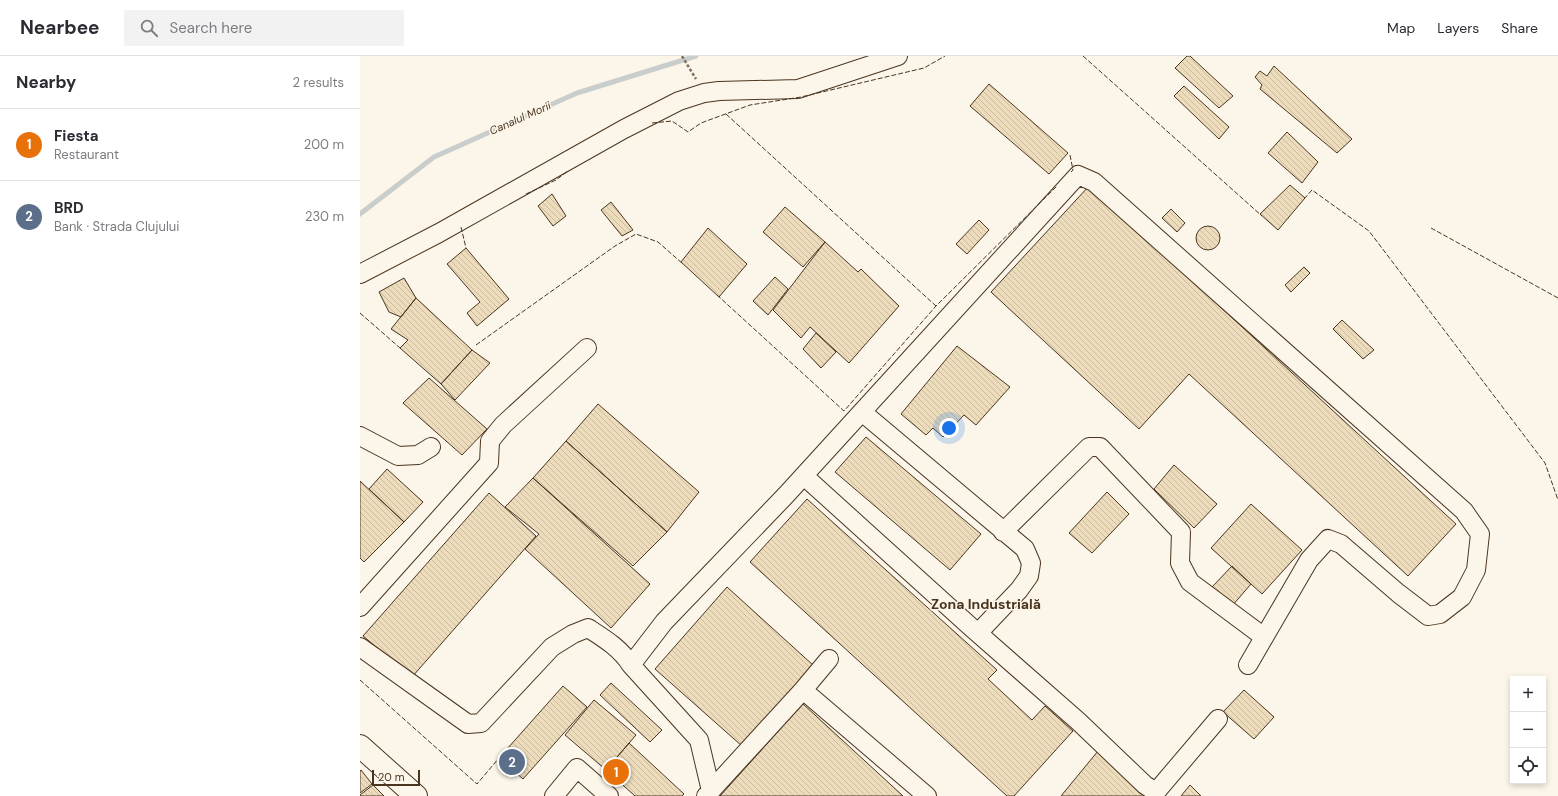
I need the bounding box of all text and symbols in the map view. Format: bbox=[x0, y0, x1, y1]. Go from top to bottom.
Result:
search box bbox=[124, 10, 404, 46]
text: Nearbee bbox=[20, 15, 100, 40]
icon: search bbox=[138, 17, 160, 39]
text: Search here bbox=[170, 18, 252, 38]
text: Map bbox=[1387, 19, 1415, 37]
text: Layers bbox=[1437, 19, 1479, 37]
text: Share bbox=[1501, 19, 1538, 37]
text: Nearby bbox=[16, 71, 76, 93]
text: 2 results bbox=[293, 74, 344, 91]
water label: Canalul Morii bbox=[487, 98, 553, 138]
text: Fiesta bbox=[54, 126, 99, 146]
text: 1 bbox=[27, 136, 31, 153]
text: 200 m bbox=[304, 136, 344, 153]
text: Restaurant bbox=[54, 146, 119, 163]
text: BRD bbox=[54, 198, 84, 218]
text: 2 bbox=[25, 208, 33, 225]
text: 230 m bbox=[305, 208, 344, 225]
text: Bank · Strada Clujului bbox=[54, 218, 179, 235]
your location bbox=[939, 418, 959, 438]
district label: Zona Industrială bbox=[931, 595, 1041, 613]
map controls bbox=[1510, 676, 1546, 784]
button: + bbox=[1510, 676, 1546, 712]
button: − bbox=[1510, 712, 1546, 748]
pin: 2 bbox=[499, 747, 525, 777]
button: locate bbox=[1510, 748, 1546, 784]
pin: 1 bbox=[603, 757, 629, 787]
scale bar bbox=[372, 768, 420, 787]
text: 20 m bbox=[378, 770, 404, 784]

